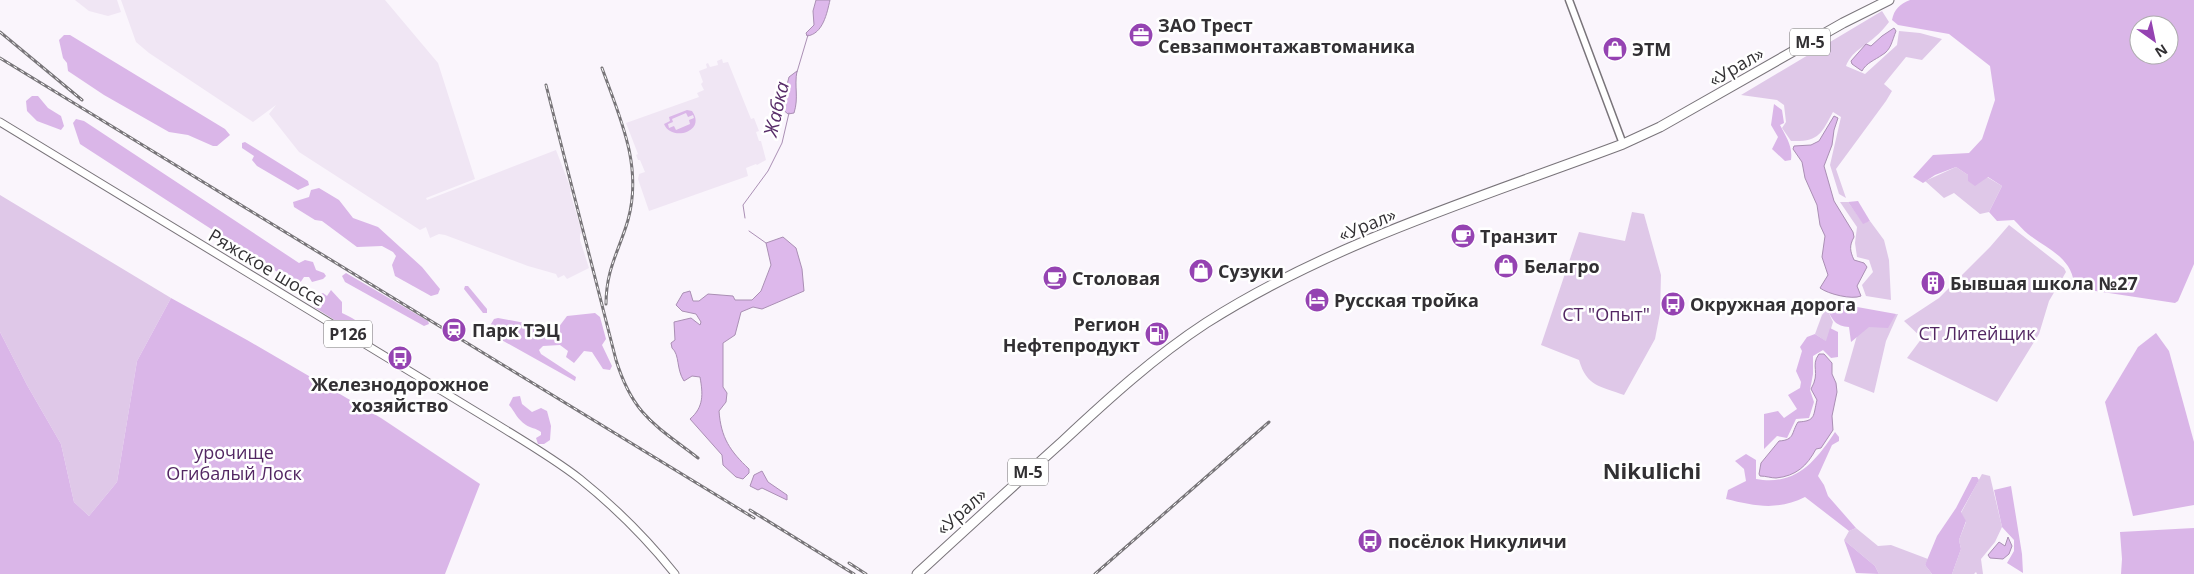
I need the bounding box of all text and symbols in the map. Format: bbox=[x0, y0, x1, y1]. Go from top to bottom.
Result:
place label: ЗАО Трест Севзапмонтажавтоманика bbox=[1158, 13, 1415, 58]
north arrow bbox=[2129, 15, 2179, 65]
office icon: ЗАО Трест Севзапмонтажавтоманика bbox=[1128, 22, 1154, 48]
road number: М-5 bbox=[1790, 28, 1830, 56]
shop icon: ЭТМ bbox=[1602, 36, 1628, 62]
place label: ЭТМ bbox=[1632, 37, 1671, 61]
text: N bbox=[2151, 40, 2171, 62]
street label: «Урал» bbox=[1704, 41, 1768, 91]
water label: Жабка bbox=[757, 79, 795, 140]
street label: «Урал» bbox=[1335, 202, 1400, 246]
street label: Ряжское шоссе bbox=[204, 223, 330, 311]
cafe icon: Транзит bbox=[1450, 223, 1476, 249]
place label: Транзит bbox=[1480, 224, 1558, 248]
shop icon: Белагро bbox=[1493, 253, 1519, 279]
place label: Белагро bbox=[1524, 254, 1600, 278]
shop icon: Сузуки bbox=[1188, 258, 1214, 284]
place label: Сузуки bbox=[1218, 259, 1284, 283]
cafe icon: Столовая bbox=[1042, 265, 1068, 291]
place label: Столовая bbox=[1072, 266, 1160, 290]
building icon: Бывшая школа №27 bbox=[1920, 270, 1946, 296]
place label: Бывшая школа №27 bbox=[1950, 271, 2138, 295]
hotel icon: Русская тройка bbox=[1304, 287, 1330, 313]
place label: Русская тройка bbox=[1334, 288, 1479, 312]
bus stop icon: Окружная дорога bbox=[1660, 291, 1686, 317]
place label: Окружная дорога bbox=[1690, 292, 1856, 316]
park label: СТ "Опыт" bbox=[1562, 302, 1650, 326]
place label: Регион Нефтепродукт bbox=[1003, 312, 1140, 357]
station icon: Парк ТЭЦ bbox=[441, 317, 467, 343]
place label: Парк ТЭЦ bbox=[472, 318, 560, 342]
road number: Р126 bbox=[324, 320, 372, 348]
fuel station icon: Регион Нефтепродукт bbox=[1144, 321, 1170, 347]
park label: СТ Литейщик bbox=[1919, 321, 2036, 345]
bus stop icon: Железнодорожное хозяйство bbox=[387, 345, 413, 371]
place label: Железнодорожное хозяйство bbox=[311, 372, 489, 417]
park label: урочище Огибалый Лоск bbox=[166, 440, 302, 485]
district label: Nikulichi bbox=[1603, 455, 1701, 485]
road number: М-5 bbox=[1008, 458, 1048, 486]
street label: «Урал» bbox=[931, 482, 991, 540]
bus stop icon: посёлок Никуличи bbox=[1357, 528, 1383, 554]
place label: посёлок Никуличи bbox=[1388, 529, 1567, 553]

